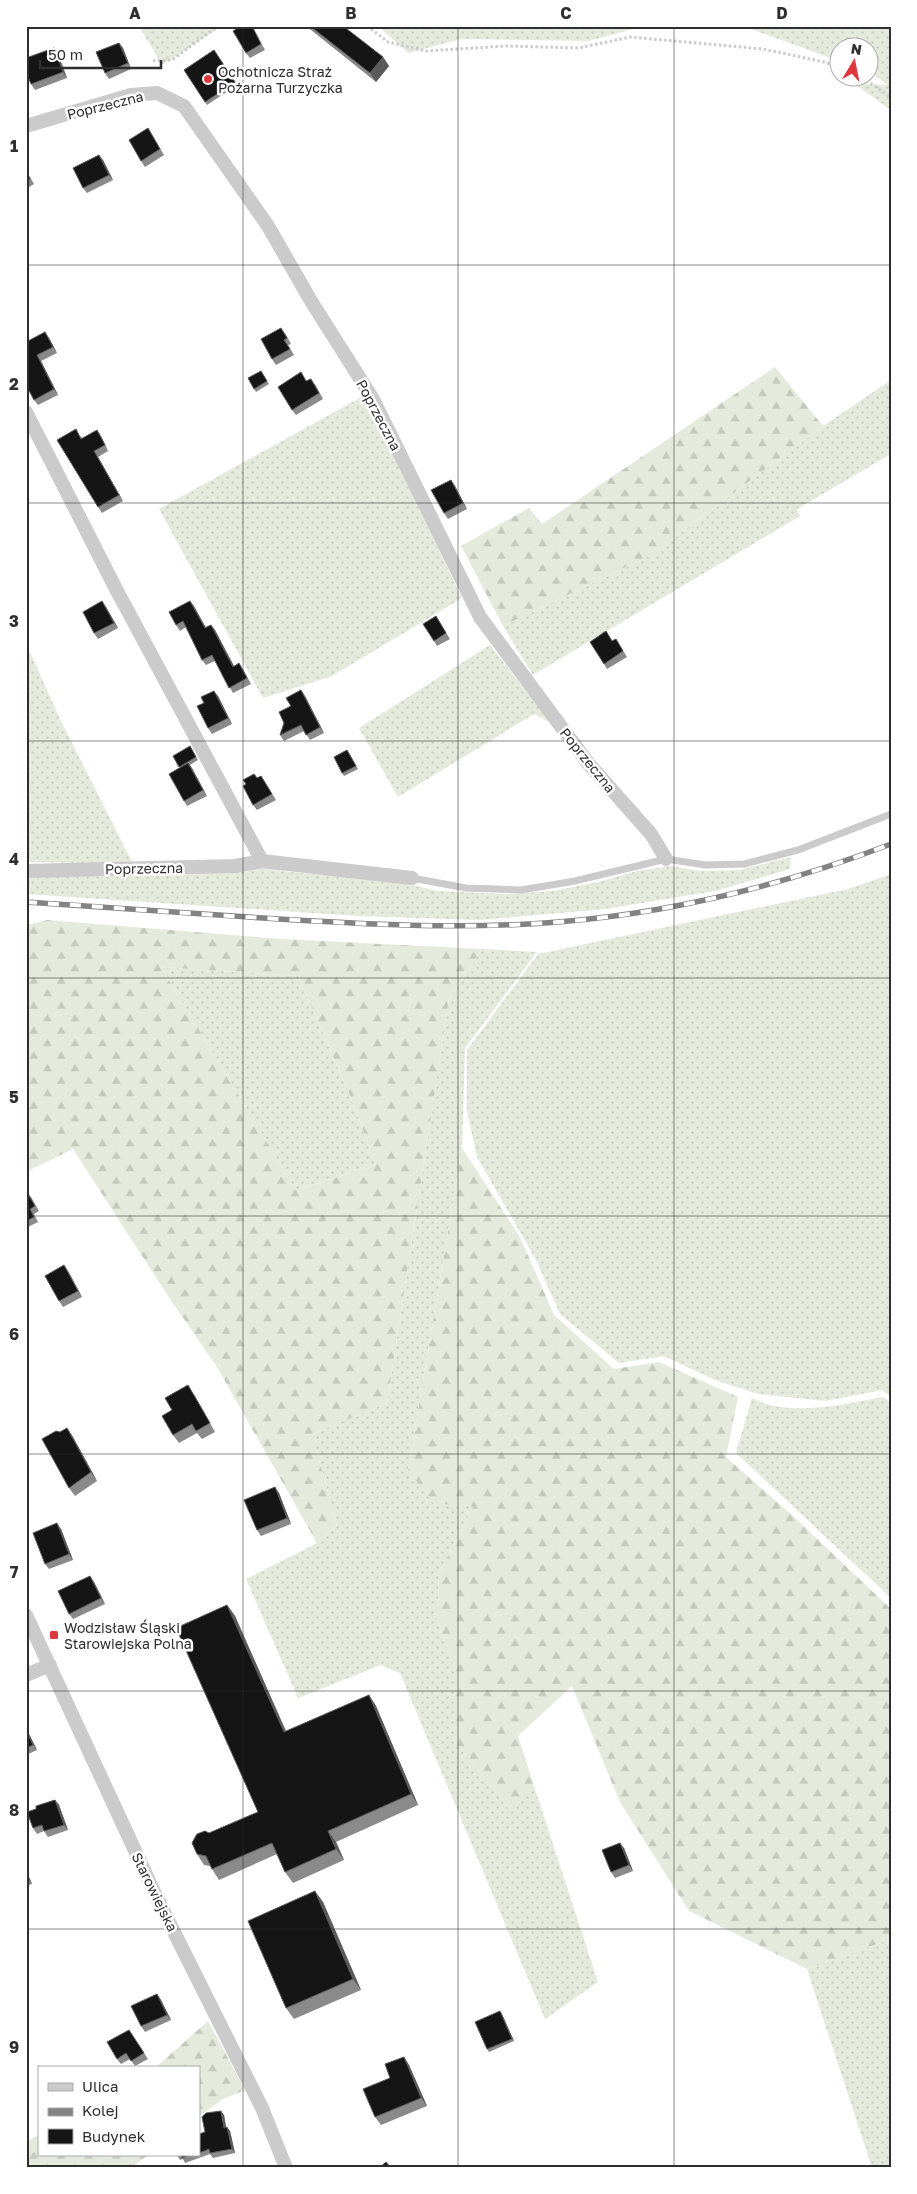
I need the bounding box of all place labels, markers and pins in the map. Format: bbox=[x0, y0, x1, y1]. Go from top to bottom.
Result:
place label: Ochotnicza Straż Pożarna Turzyczka bbox=[218, 63, 343, 96]
marker: Ochotnicza Straż Pożarna Turzyczka bbox=[202, 73, 214, 85]
place label: Wodzisław Śląski Starowiejska Polna bbox=[64, 1619, 192, 1652]
marker: Wodzisław Śląski Starowiejska Polna bbox=[48, 1629, 60, 1641]

